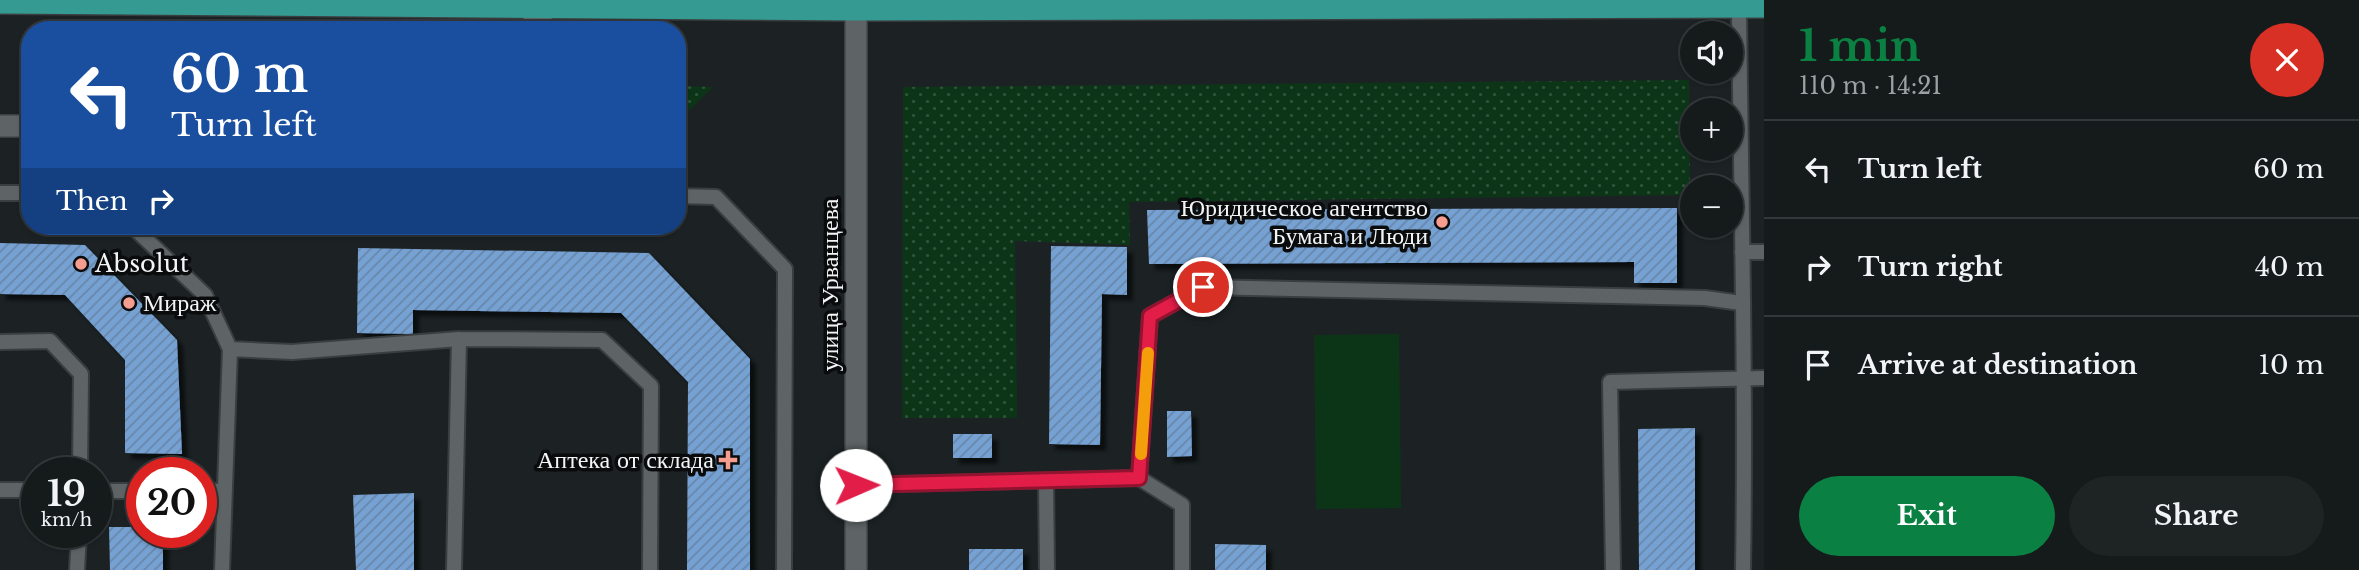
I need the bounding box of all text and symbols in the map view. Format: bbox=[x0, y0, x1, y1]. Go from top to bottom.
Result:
text: 1 min bbox=[1799, 20, 1921, 72]
map controls bbox=[1680, 21, 1743, 238]
button: sound bbox=[1680, 21, 1743, 84]
button: close bbox=[2250, 23, 2324, 97]
text: 60 m bbox=[171, 44, 308, 105]
icon: left bbox=[56, 49, 147, 140]
text: 110 m · 14:21 bbox=[1799, 72, 1942, 100]
button: + bbox=[1680, 98, 1743, 161]
text: Turn left bbox=[171, 105, 317, 145]
icon: left bbox=[1799, 150, 1837, 188]
text: Turn left bbox=[1858, 153, 1982, 185]
text: 60 m bbox=[2253, 153, 2324, 185]
button: − bbox=[1680, 175, 1743, 238]
icon: right bbox=[142, 182, 180, 220]
text: Then bbox=[56, 185, 128, 217]
place label: Юридическое агентство Бумага и Люди bbox=[1180, 193, 1428, 250]
street label: улица Урванцева bbox=[815, 198, 844, 371]
marker: Юридическое агентство Бумага и Люди bbox=[1434, 214, 1450, 230]
icon: right bbox=[1799, 248, 1837, 286]
place label: Absolut bbox=[94, 249, 189, 278]
text: Turn right bbox=[1858, 251, 2003, 283]
text: 40 m bbox=[2255, 251, 2324, 283]
marker: Absolut bbox=[73, 256, 89, 272]
pin bbox=[1173, 257, 1233, 317]
icon: arrive bbox=[1184, 268, 1222, 306]
place label: Мираж bbox=[143, 288, 217, 317]
marker: Мираж bbox=[121, 295, 137, 311]
icon: arrive bbox=[1799, 346, 1837, 384]
text: Arrive at destination bbox=[1858, 349, 2138, 381]
text: 10 m bbox=[2258, 349, 2324, 381]
place label: Аптека от склада bbox=[537, 445, 714, 474]
position arrow bbox=[819, 448, 893, 522]
marker: Аптека от склада bbox=[720, 452, 736, 468]
speed limit sign: 20 bbox=[126, 457, 217, 548]
text: 19 bbox=[47, 472, 86, 515]
button: Exit bbox=[1799, 476, 2055, 556]
button: Share bbox=[2069, 476, 2324, 556]
text: km/h bbox=[41, 509, 92, 531]

